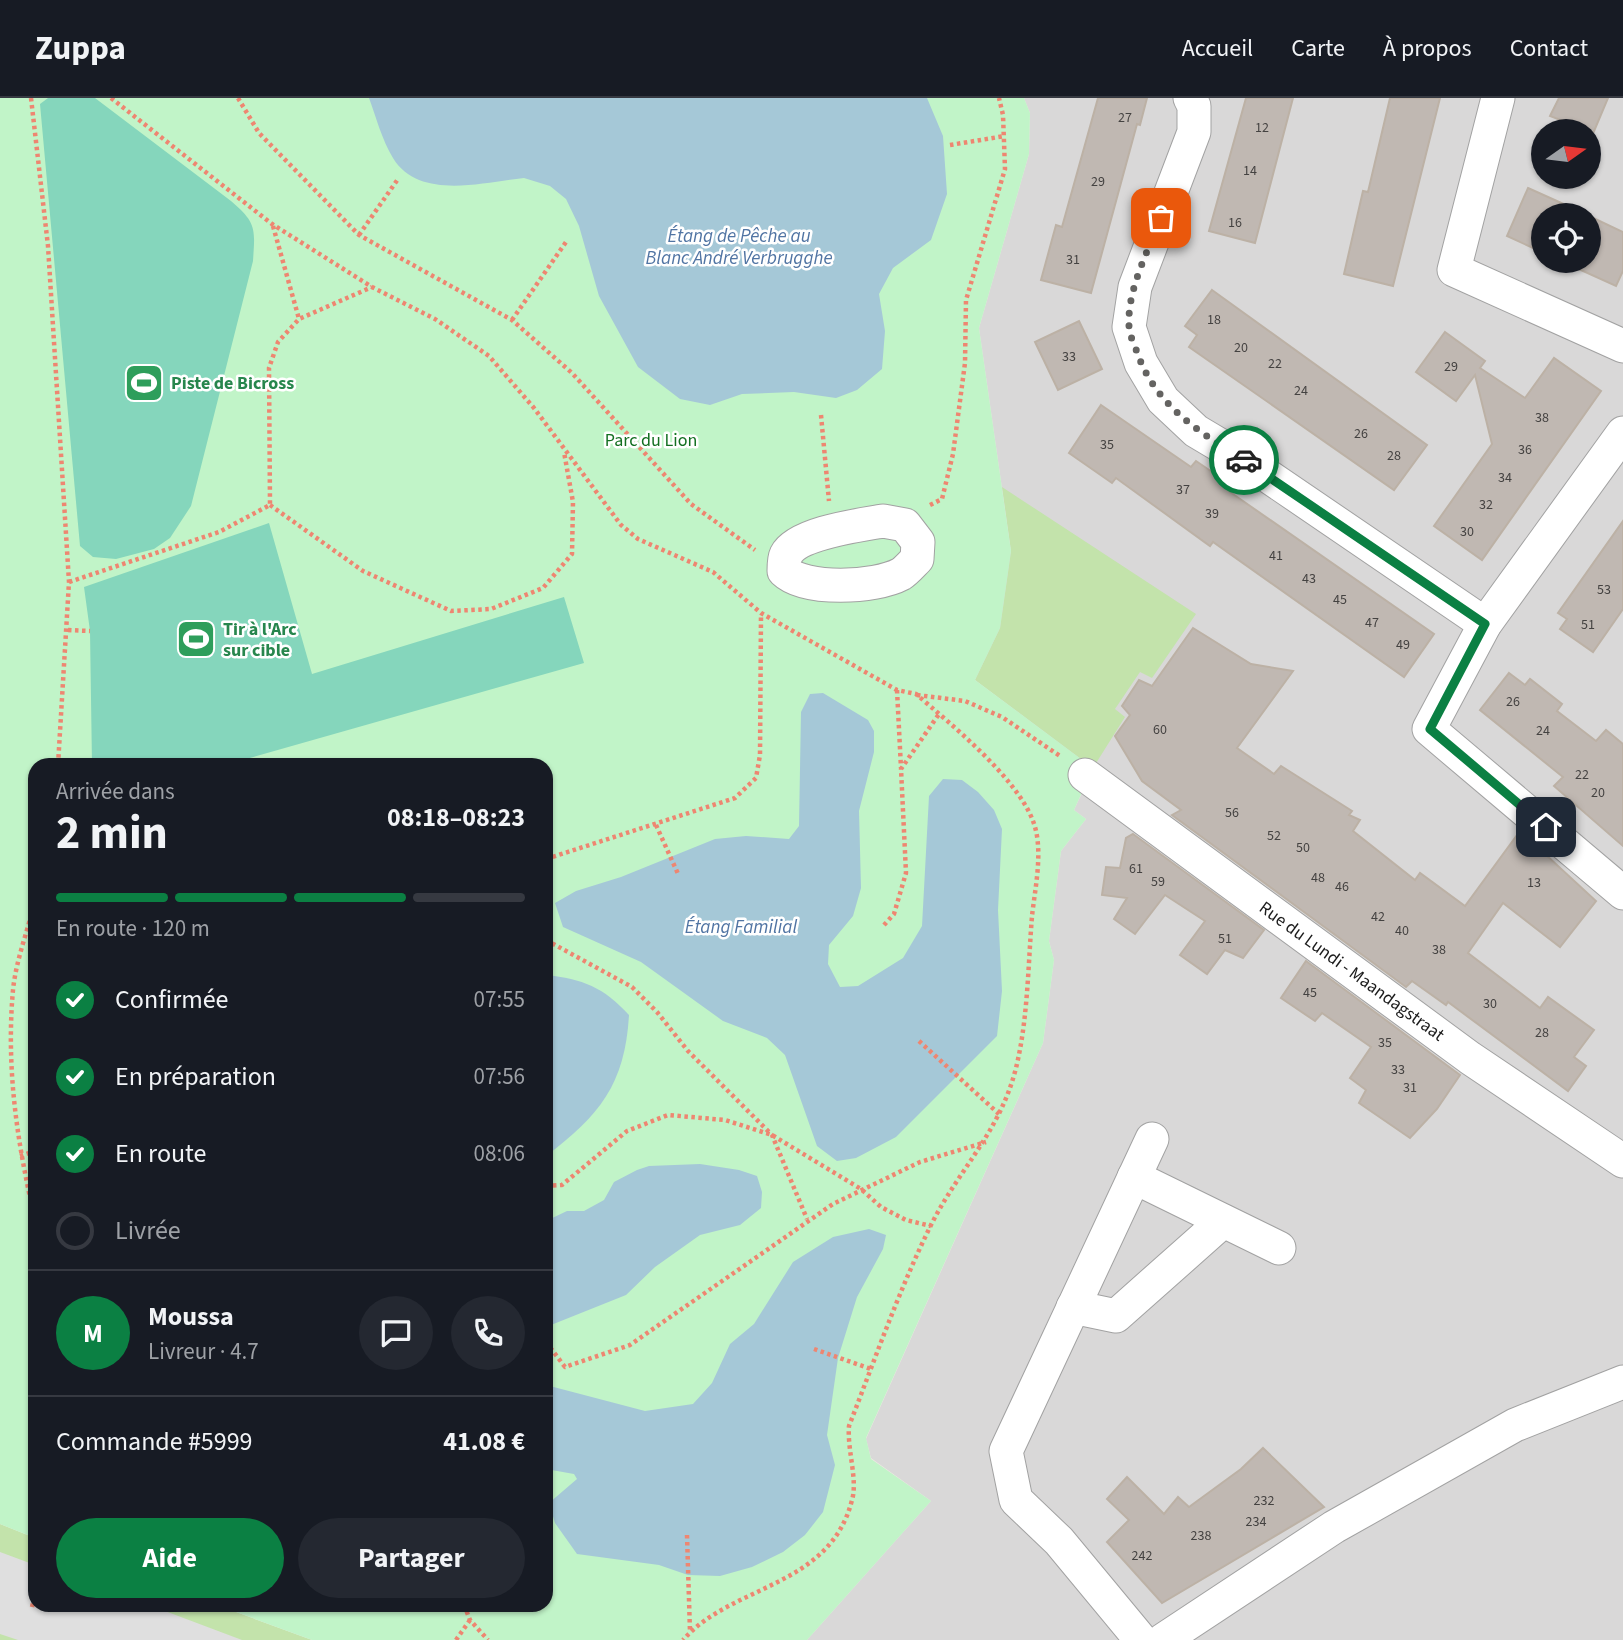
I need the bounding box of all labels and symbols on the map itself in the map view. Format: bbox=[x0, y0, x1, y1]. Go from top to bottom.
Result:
house number: 27 bbox=[1118, 108, 1132, 128]
house number: 12 bbox=[1255, 118, 1269, 138]
north arrow bbox=[1531, 119, 1601, 189]
house number: 14 bbox=[1243, 161, 1257, 181]
house number: 29 bbox=[1091, 172, 1105, 192]
pin bbox=[1131, 188, 1191, 248]
house number: 16 bbox=[1228, 213, 1242, 233]
water label: Étang de Pêche au Blanc André Verbrugghe bbox=[645, 223, 833, 272]
house number: 31 bbox=[1066, 250, 1080, 270]
house number: 18 bbox=[1207, 310, 1221, 330]
house number: 20 bbox=[1234, 338, 1248, 358]
house number: 33 bbox=[1062, 347, 1076, 367]
house number: 22 bbox=[1268, 354, 1282, 374]
house number: 29 bbox=[1444, 357, 1458, 377]
sports icon: Piste de Bicross bbox=[123, 362, 165, 404]
place label: Piste de Bicross bbox=[171, 371, 294, 396]
house number: 24 bbox=[1294, 381, 1308, 401]
house number: 38 bbox=[1535, 408, 1549, 428]
house number: 26 bbox=[1354, 424, 1368, 444]
courier bbox=[1209, 425, 1279, 495]
park label: Parc du Lion bbox=[605, 428, 697, 453]
house number: 35 bbox=[1100, 435, 1114, 455]
house number: 36 bbox=[1518, 440, 1532, 460]
house number: 28 bbox=[1387, 446, 1401, 466]
house number: 34 bbox=[1498, 468, 1512, 488]
house number: 37 bbox=[1176, 480, 1190, 500]
house number: 32 bbox=[1479, 495, 1493, 515]
house number: 39 bbox=[1205, 504, 1219, 524]
house number: 30 bbox=[1460, 522, 1474, 542]
house number: 41 bbox=[1269, 546, 1283, 566]
house number: 43 bbox=[1302, 569, 1316, 589]
house number: 53 bbox=[1597, 580, 1611, 600]
house number: 45 bbox=[1333, 590, 1347, 610]
house number: 47 bbox=[1365, 613, 1379, 633]
house number: 51 bbox=[1581, 615, 1595, 635]
place label: Tir à l'Arc sur cible bbox=[223, 617, 297, 663]
sports icon: Tir à l'Arc sur cible bbox=[175, 618, 217, 660]
house number: 49 bbox=[1396, 635, 1410, 655]
house number: 26 bbox=[1506, 692, 1520, 712]
house number: 60 bbox=[1153, 720, 1167, 740]
house number: 24 bbox=[1536, 721, 1550, 741]
house number: 22 bbox=[1575, 765, 1589, 785]
house number: 20 bbox=[1591, 783, 1605, 803]
pin bbox=[1516, 797, 1576, 857]
house number: 56 bbox=[1225, 803, 1239, 823]
house number: 52 bbox=[1267, 826, 1281, 846]
house number: 50 bbox=[1296, 838, 1310, 858]
house number: 61 bbox=[1129, 859, 1143, 879]
house number: 48 bbox=[1311, 868, 1325, 888]
house number: 59 bbox=[1151, 872, 1165, 892]
house number: 13 bbox=[1527, 873, 1541, 893]
house number: 46 bbox=[1335, 877, 1349, 897]
street label: Rue du Lundi - Maandagstraat bbox=[1254, 896, 1450, 1047]
house number: 42 bbox=[1371, 907, 1385, 927]
water label: Étang Familial bbox=[685, 914, 797, 941]
house number: 40 bbox=[1395, 921, 1409, 941]
house number: 51 bbox=[1218, 929, 1232, 949]
house number: 38 bbox=[1432, 940, 1446, 960]
house number: 45 bbox=[1303, 983, 1317, 1003]
house number: 30 bbox=[1483, 994, 1497, 1014]
house number: 28 bbox=[1535, 1023, 1549, 1043]
house number: 35 bbox=[1378, 1033, 1392, 1053]
house number: 33 bbox=[1391, 1060, 1405, 1080]
house number: 31 bbox=[1403, 1078, 1417, 1098]
house number: 232 bbox=[1254, 1491, 1274, 1511]
house number: 234 bbox=[1246, 1512, 1266, 1532]
house number: 238 bbox=[1191, 1526, 1211, 1546]
house number: 242 bbox=[1132, 1546, 1152, 1566]

